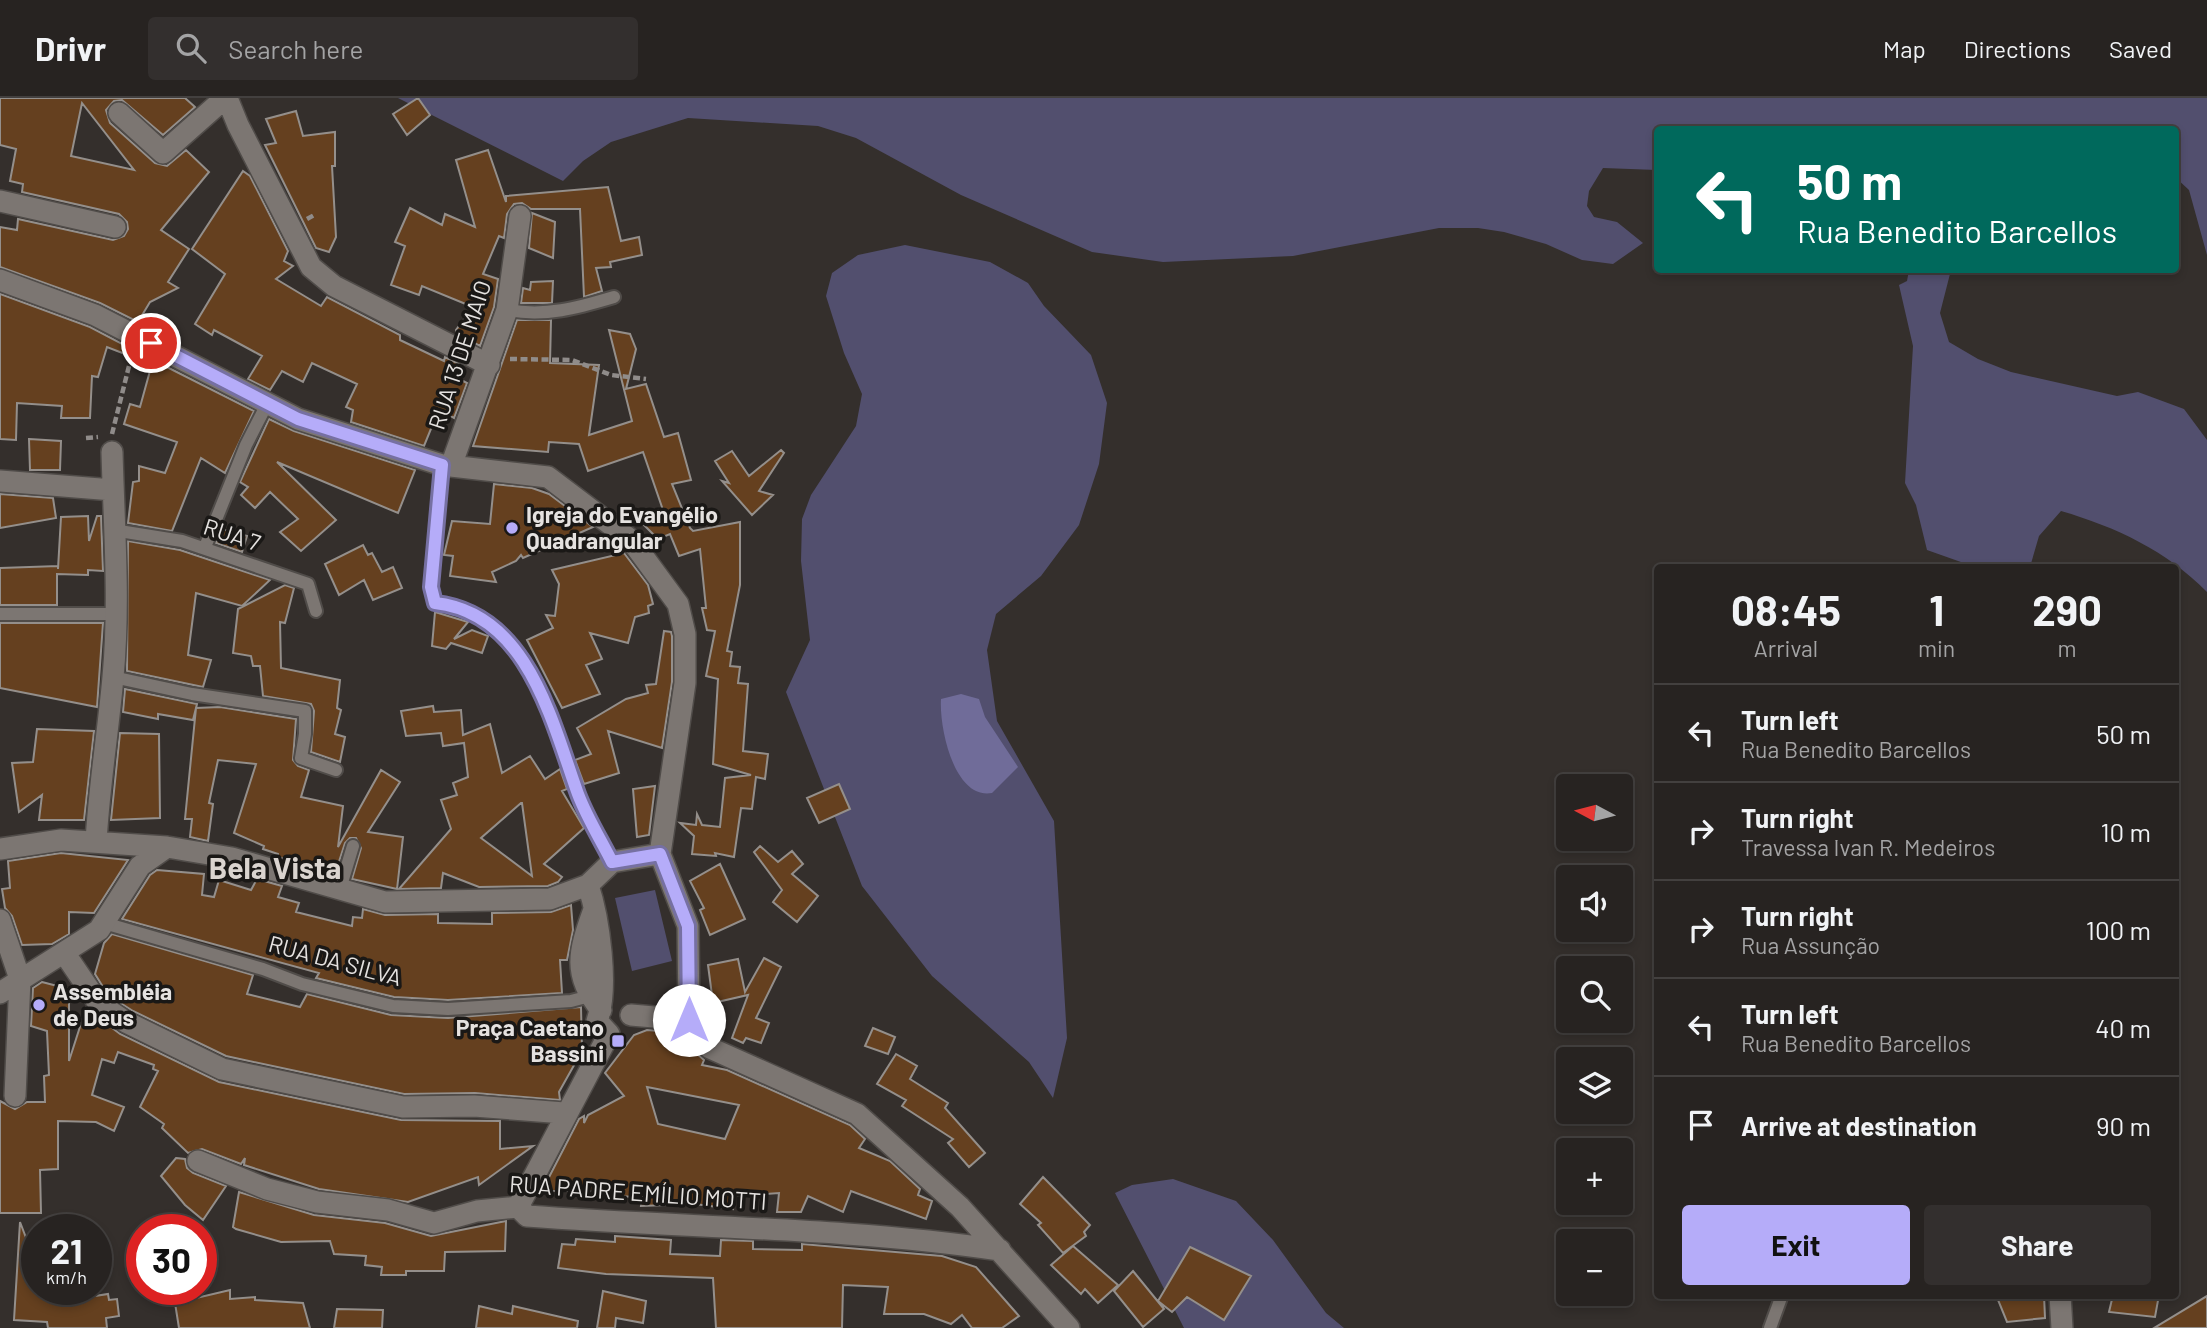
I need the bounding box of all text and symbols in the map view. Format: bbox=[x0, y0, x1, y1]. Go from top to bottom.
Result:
search box bbox=[148, 17, 638, 80]
text: Drivr bbox=[35, 28, 106, 68]
icon: search bbox=[172, 29, 210, 67]
text: Search here bbox=[228, 33, 363, 64]
text: Map bbox=[1883, 34, 1926, 63]
text: Directions bbox=[1964, 34, 2071, 63]
text: Saved bbox=[2109, 34, 2172, 63]
text: 50 m bbox=[1797, 151, 1902, 210]
icon: left bbox=[1682, 154, 1773, 245]
text: Rua Benedito Barcellos bbox=[1797, 211, 2117, 249]
street label: RUA 13 DE MAIO bbox=[422, 277, 496, 433]
pin bbox=[121, 313, 181, 373]
icon: arrive bbox=[132, 324, 170, 362]
place label: Igreja do Evangélio Quadrangular bbox=[526, 500, 718, 554]
street label: RUA 7 bbox=[200, 512, 264, 556]
marker: Igreja do Evangélio Quadrangular bbox=[504, 520, 520, 536]
text: 08:45 bbox=[1731, 584, 1841, 634]
text: 1 bbox=[1929, 584, 1944, 634]
text: 290 bbox=[2032, 584, 2102, 634]
text: Arrival bbox=[1754, 634, 1818, 662]
text: min bbox=[1918, 634, 1955, 662]
text: m bbox=[2058, 634, 2077, 662]
text: Turn left bbox=[1741, 704, 1839, 735]
icon: left bbox=[1682, 714, 1720, 752]
text: 50 m bbox=[2096, 718, 2151, 749]
text: Rua Benedito Barcellos bbox=[1741, 735, 1971, 763]
north arrow bbox=[1556, 774, 1633, 850]
map controls bbox=[1556, 774, 1633, 1306]
text: Turn right bbox=[1741, 802, 1854, 833]
icon: right bbox=[1682, 812, 1720, 850]
text: 10 m bbox=[2101, 816, 2151, 847]
text: Travessa Ivan R. Medeiros bbox=[1741, 833, 1995, 861]
district label: Bela Vista bbox=[209, 849, 341, 885]
button: sound bbox=[1556, 865, 1633, 942]
text: Turn right bbox=[1741, 900, 1854, 931]
icon: right bbox=[1682, 910, 1720, 948]
text: 100 m bbox=[2086, 914, 2151, 945]
street label: RUA DA SILVA bbox=[266, 929, 405, 991]
text: Rua Assunção bbox=[1741, 931, 1880, 959]
button: search bbox=[1556, 956, 1633, 1033]
place label: Assembléia de Deus bbox=[53, 977, 172, 1031]
position arrow bbox=[652, 983, 726, 1057]
marker: Assembléia de Deus bbox=[31, 997, 47, 1013]
text: Turn left bbox=[1741, 998, 1839, 1029]
icon: left bbox=[1682, 1008, 1720, 1046]
text: 40 m bbox=[2095, 1012, 2151, 1043]
place label: Praça Caetano Bassini bbox=[456, 1013, 604, 1067]
text: Rua Benedito Barcellos bbox=[1741, 1029, 1971, 1057]
marker: Praça Caetano Bassini bbox=[610, 1033, 626, 1049]
button: layers bbox=[1556, 1047, 1633, 1124]
icon: arrive bbox=[1682, 1106, 1720, 1144]
text: Arrive at destination bbox=[1741, 1110, 1977, 1141]
text: 90 m bbox=[2096, 1110, 2151, 1141]
button: + bbox=[1556, 1138, 1633, 1215]
street label: RUA PADRE EMÍLIO MOTTI bbox=[508, 1169, 768, 1215]
button: Exit bbox=[1682, 1205, 1910, 1285]
button: Share bbox=[1924, 1205, 2151, 1285]
speed limit sign: 30 bbox=[126, 1214, 217, 1305]
text: 21 bbox=[51, 1229, 82, 1271]
button: − bbox=[1556, 1229, 1633, 1306]
text: km/h bbox=[46, 1266, 87, 1288]

